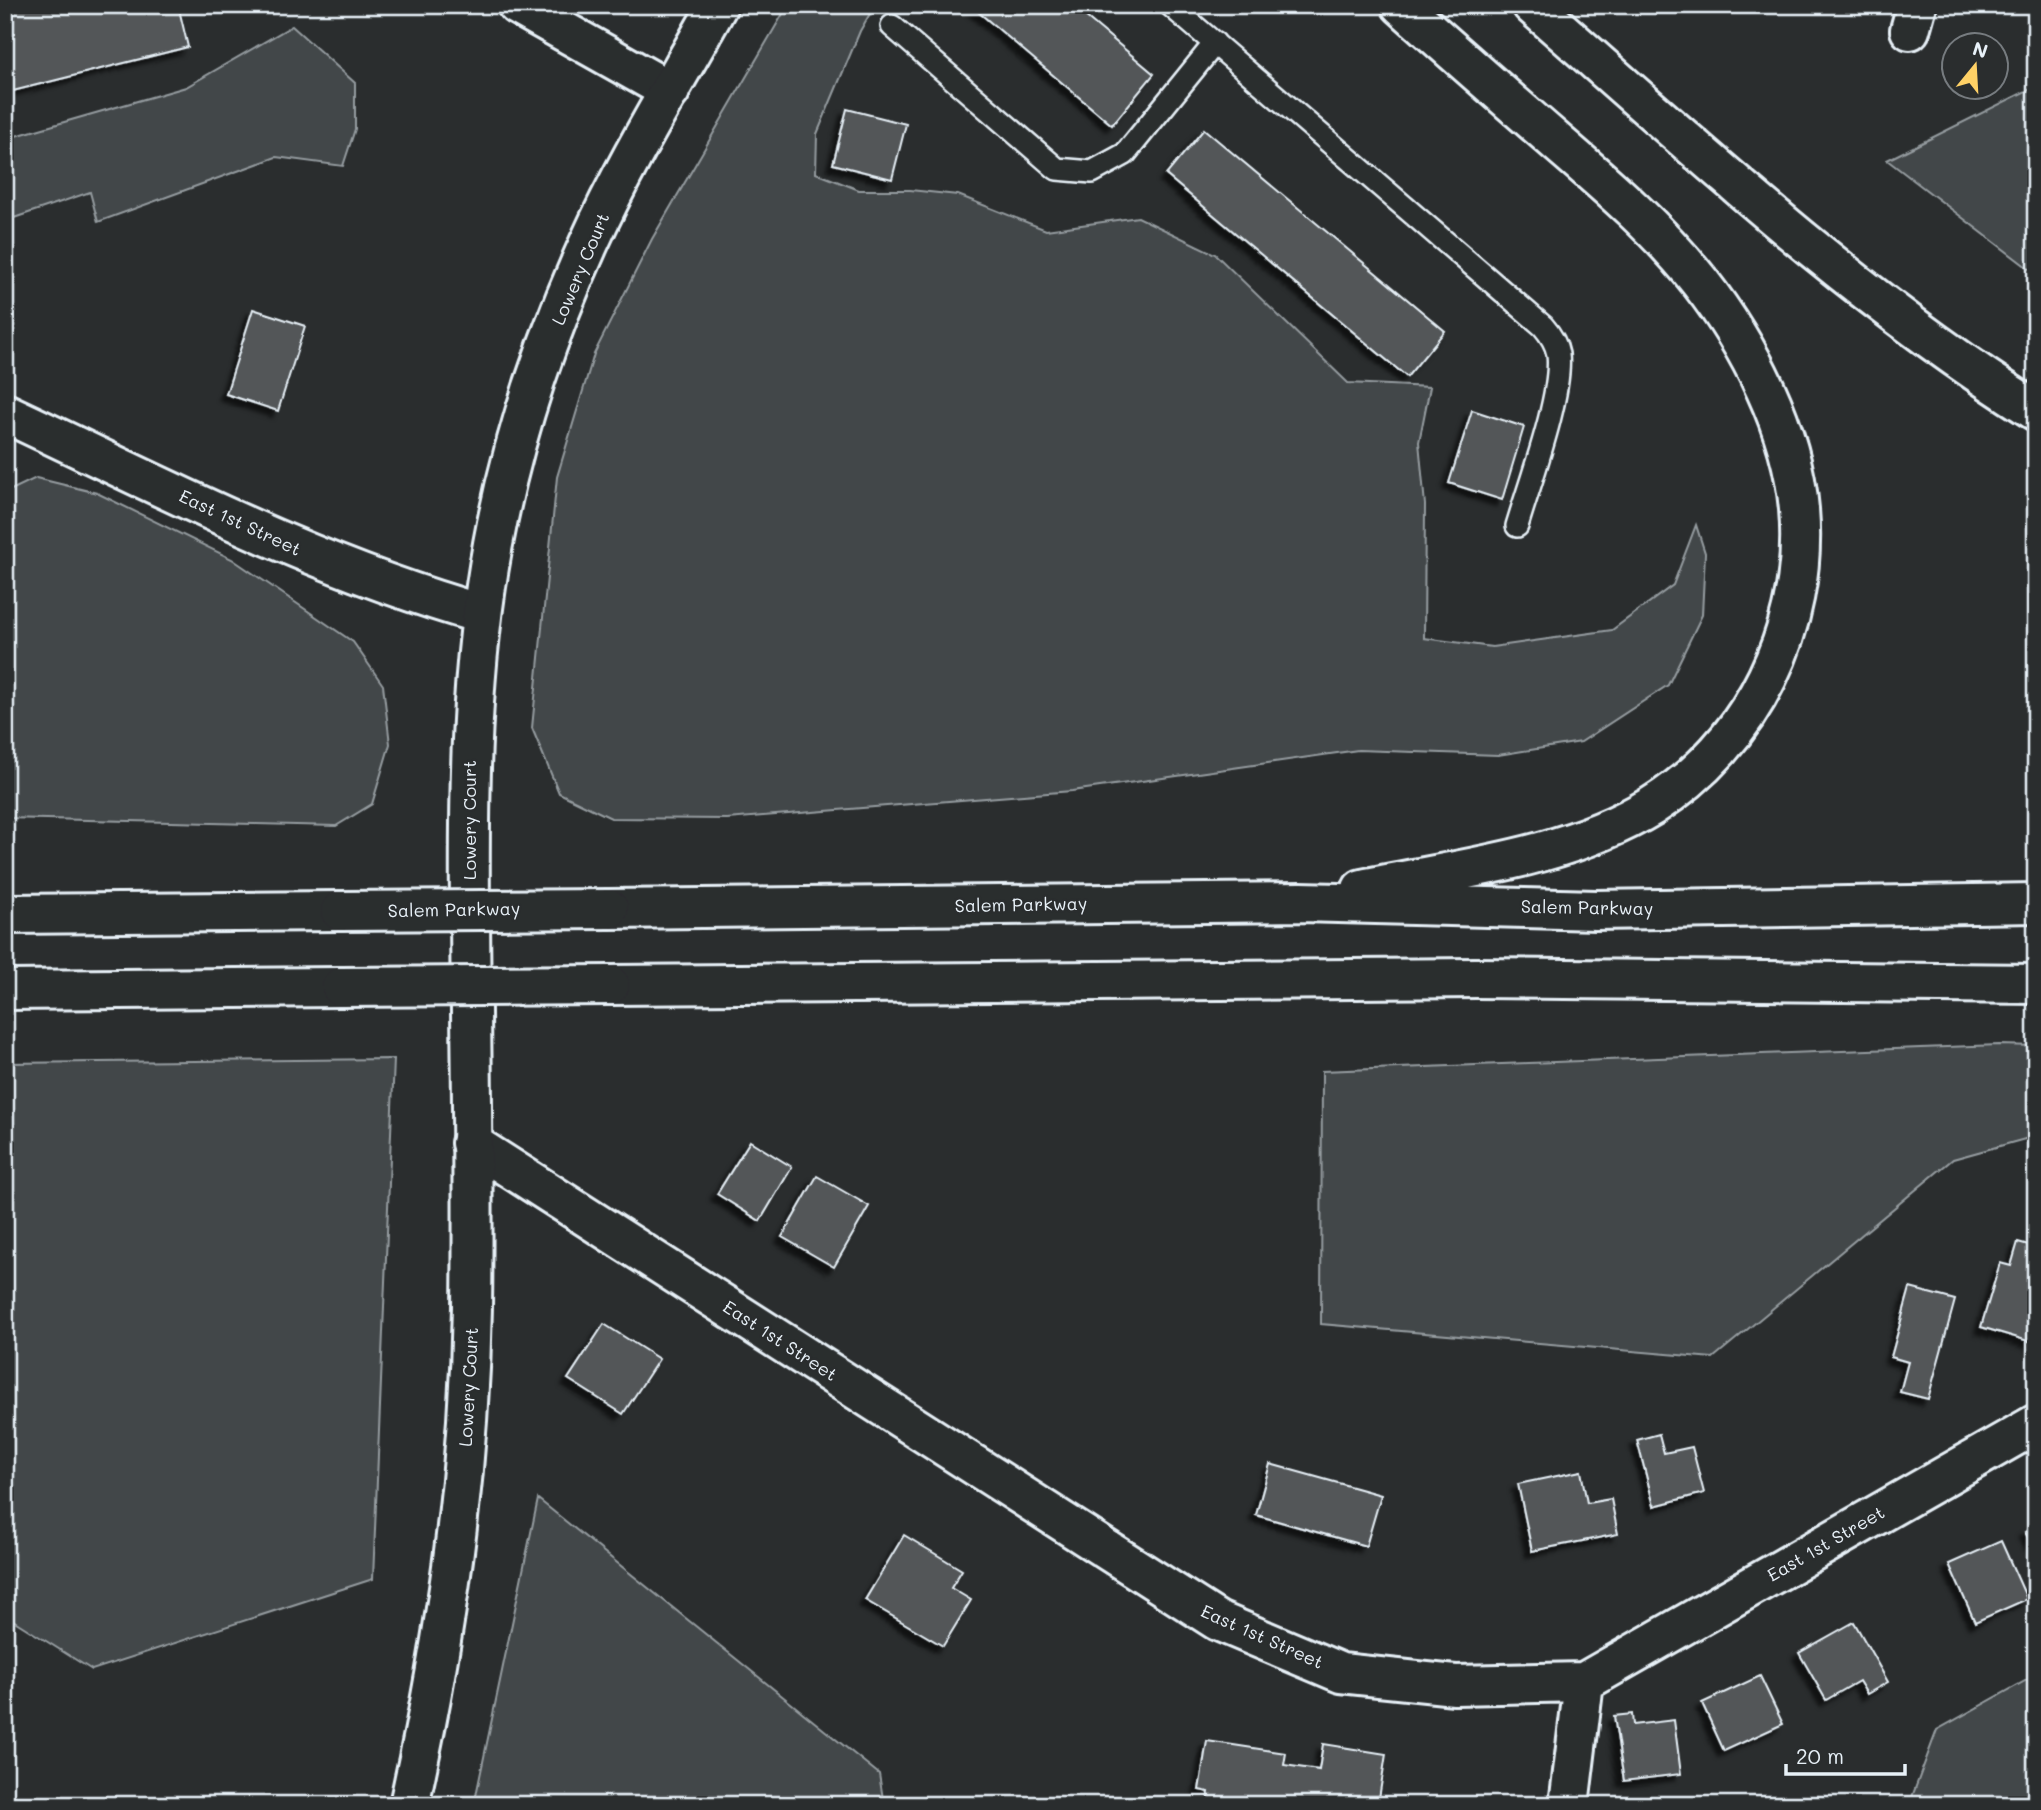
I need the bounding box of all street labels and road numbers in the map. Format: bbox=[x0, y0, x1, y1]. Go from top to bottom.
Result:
street label: Lowery Court bbox=[546, 209, 615, 328]
street label: East 1st Street bbox=[176, 483, 305, 561]
street label: Lowery Court bbox=[457, 760, 481, 880]
street label: Salem Parkway bbox=[955, 891, 1087, 917]
street label: Salem Parkway bbox=[1521, 894, 1653, 920]
street label: Salem Parkway bbox=[388, 896, 520, 922]
street label: East 1st Street bbox=[719, 1294, 842, 1386]
street label: Lowery Court bbox=[453, 1327, 483, 1447]
street label: East 1st Street bbox=[1762, 1500, 1889, 1586]
street label: East 1st Street bbox=[1197, 1598, 1327, 1674]

